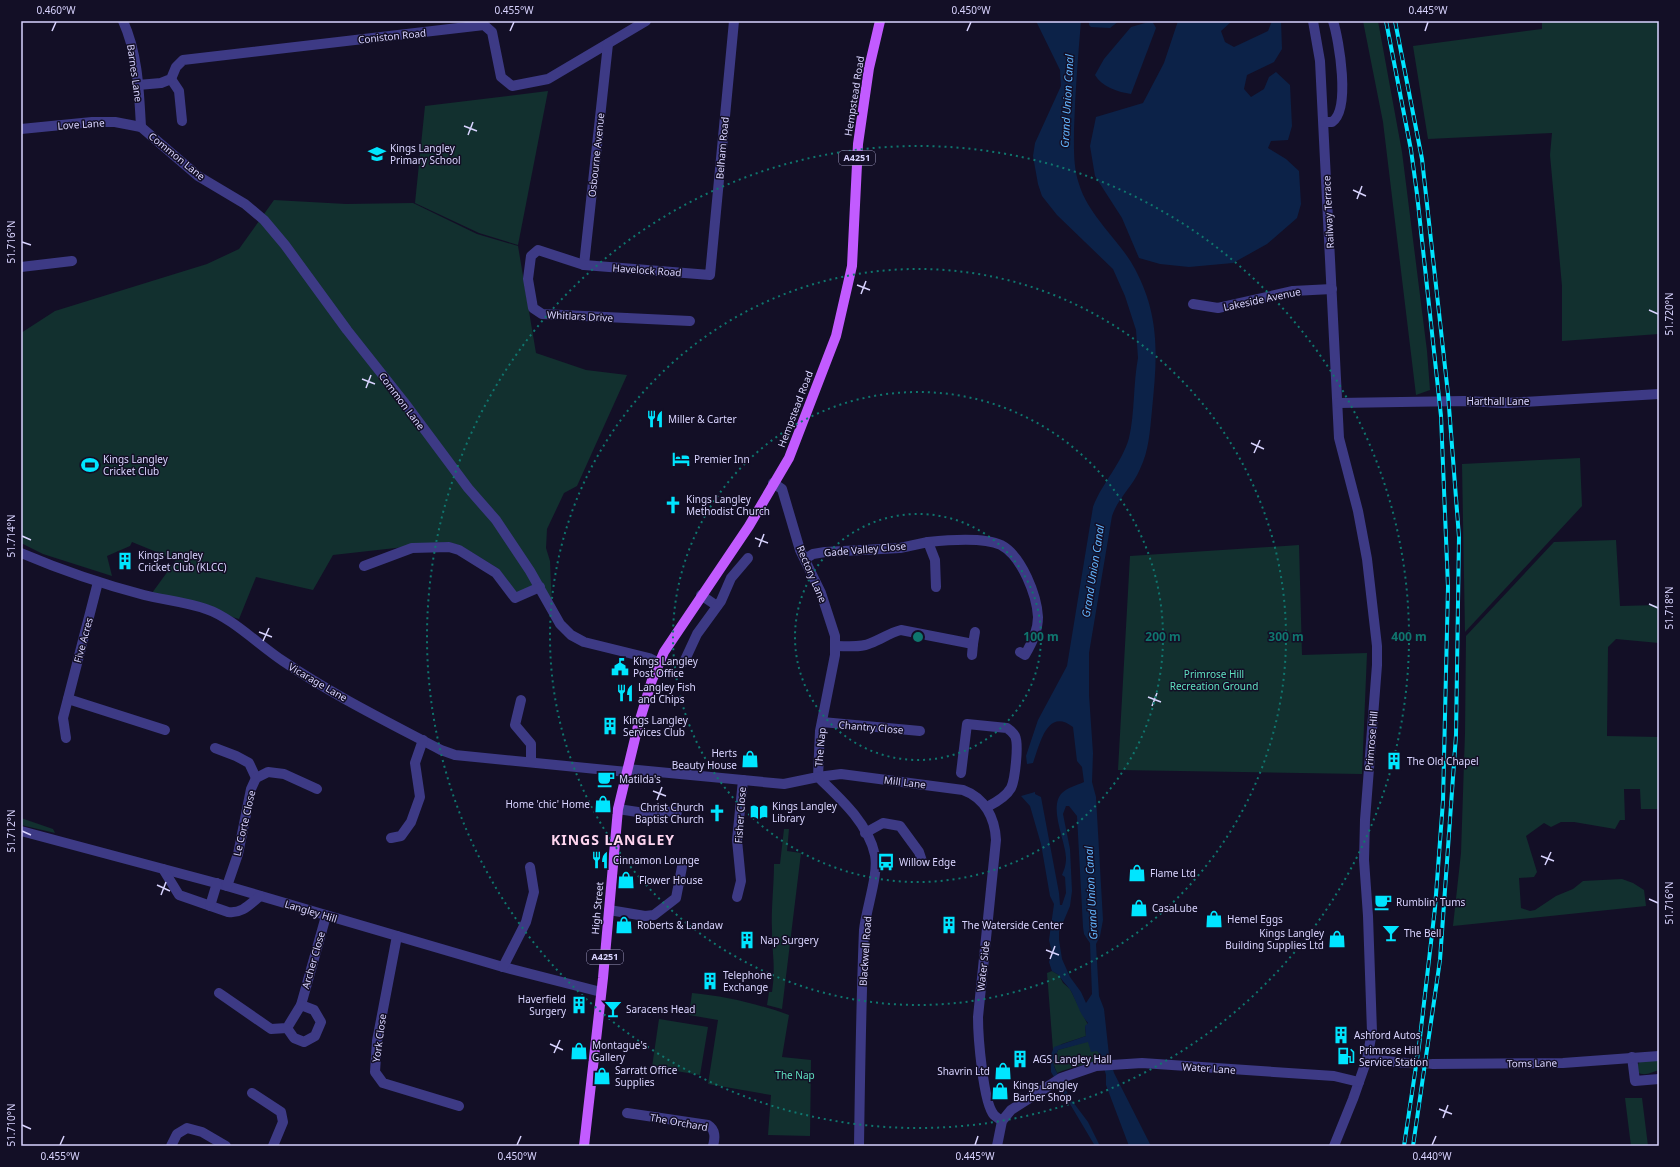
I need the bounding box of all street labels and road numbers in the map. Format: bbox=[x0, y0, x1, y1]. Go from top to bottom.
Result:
street label: Coniston Road bbox=[357, 25, 427, 47]
street label: Barnes Lane bbox=[124, 43, 146, 103]
street label: Hempstead Road bbox=[841, 55, 867, 137]
street label: Osbourne Avenue bbox=[585, 112, 607, 198]
street label: Love Lane bbox=[57, 115, 105, 133]
street label: Belham Road bbox=[712, 116, 732, 180]
street label: Common Lane bbox=[146, 129, 208, 183]
road number: A4251 bbox=[839, 151, 875, 165]
street label: Railway Terrace bbox=[1319, 175, 1337, 249]
street label: Havelock Road bbox=[612, 261, 682, 279]
street label: Lakeside Avenue bbox=[1222, 284, 1302, 314]
street label: Whitlars Drive bbox=[547, 307, 614, 325]
street label: Common Lane bbox=[376, 369, 428, 433]
street label: Hempstead Road bbox=[774, 369, 816, 449]
street label: Harthall Lane bbox=[1467, 394, 1530, 408]
street label: Gade Valley Close bbox=[823, 538, 907, 560]
street label: Rectory Lane bbox=[794, 543, 830, 605]
street label: Five Acres bbox=[70, 615, 96, 664]
street label: Vicarage Lane bbox=[286, 660, 350, 705]
street label: Primrose Hill bbox=[1361, 710, 1381, 772]
street label: Chantry Close bbox=[838, 717, 904, 737]
street label: The Nap bbox=[811, 727, 829, 767]
street label: Mill Lane bbox=[883, 772, 927, 792]
street label: Fisher Close bbox=[731, 786, 749, 844]
street label: Le Corte Close bbox=[230, 788, 258, 857]
street label: High Street bbox=[588, 881, 606, 935]
street label: Langley Hill bbox=[283, 896, 339, 926]
street label: Blackwell Road bbox=[856, 916, 874, 986]
street label: Archer Close bbox=[298, 929, 328, 990]
street label: Water Side bbox=[973, 940, 993, 992]
road number: A4251 bbox=[587, 950, 623, 964]
street label: York Close bbox=[369, 1013, 389, 1063]
street label: Toms Lane bbox=[1507, 1056, 1558, 1070]
street label: Water Lane bbox=[1182, 1059, 1236, 1077]
street label: The Orchard bbox=[649, 1110, 709, 1134]

